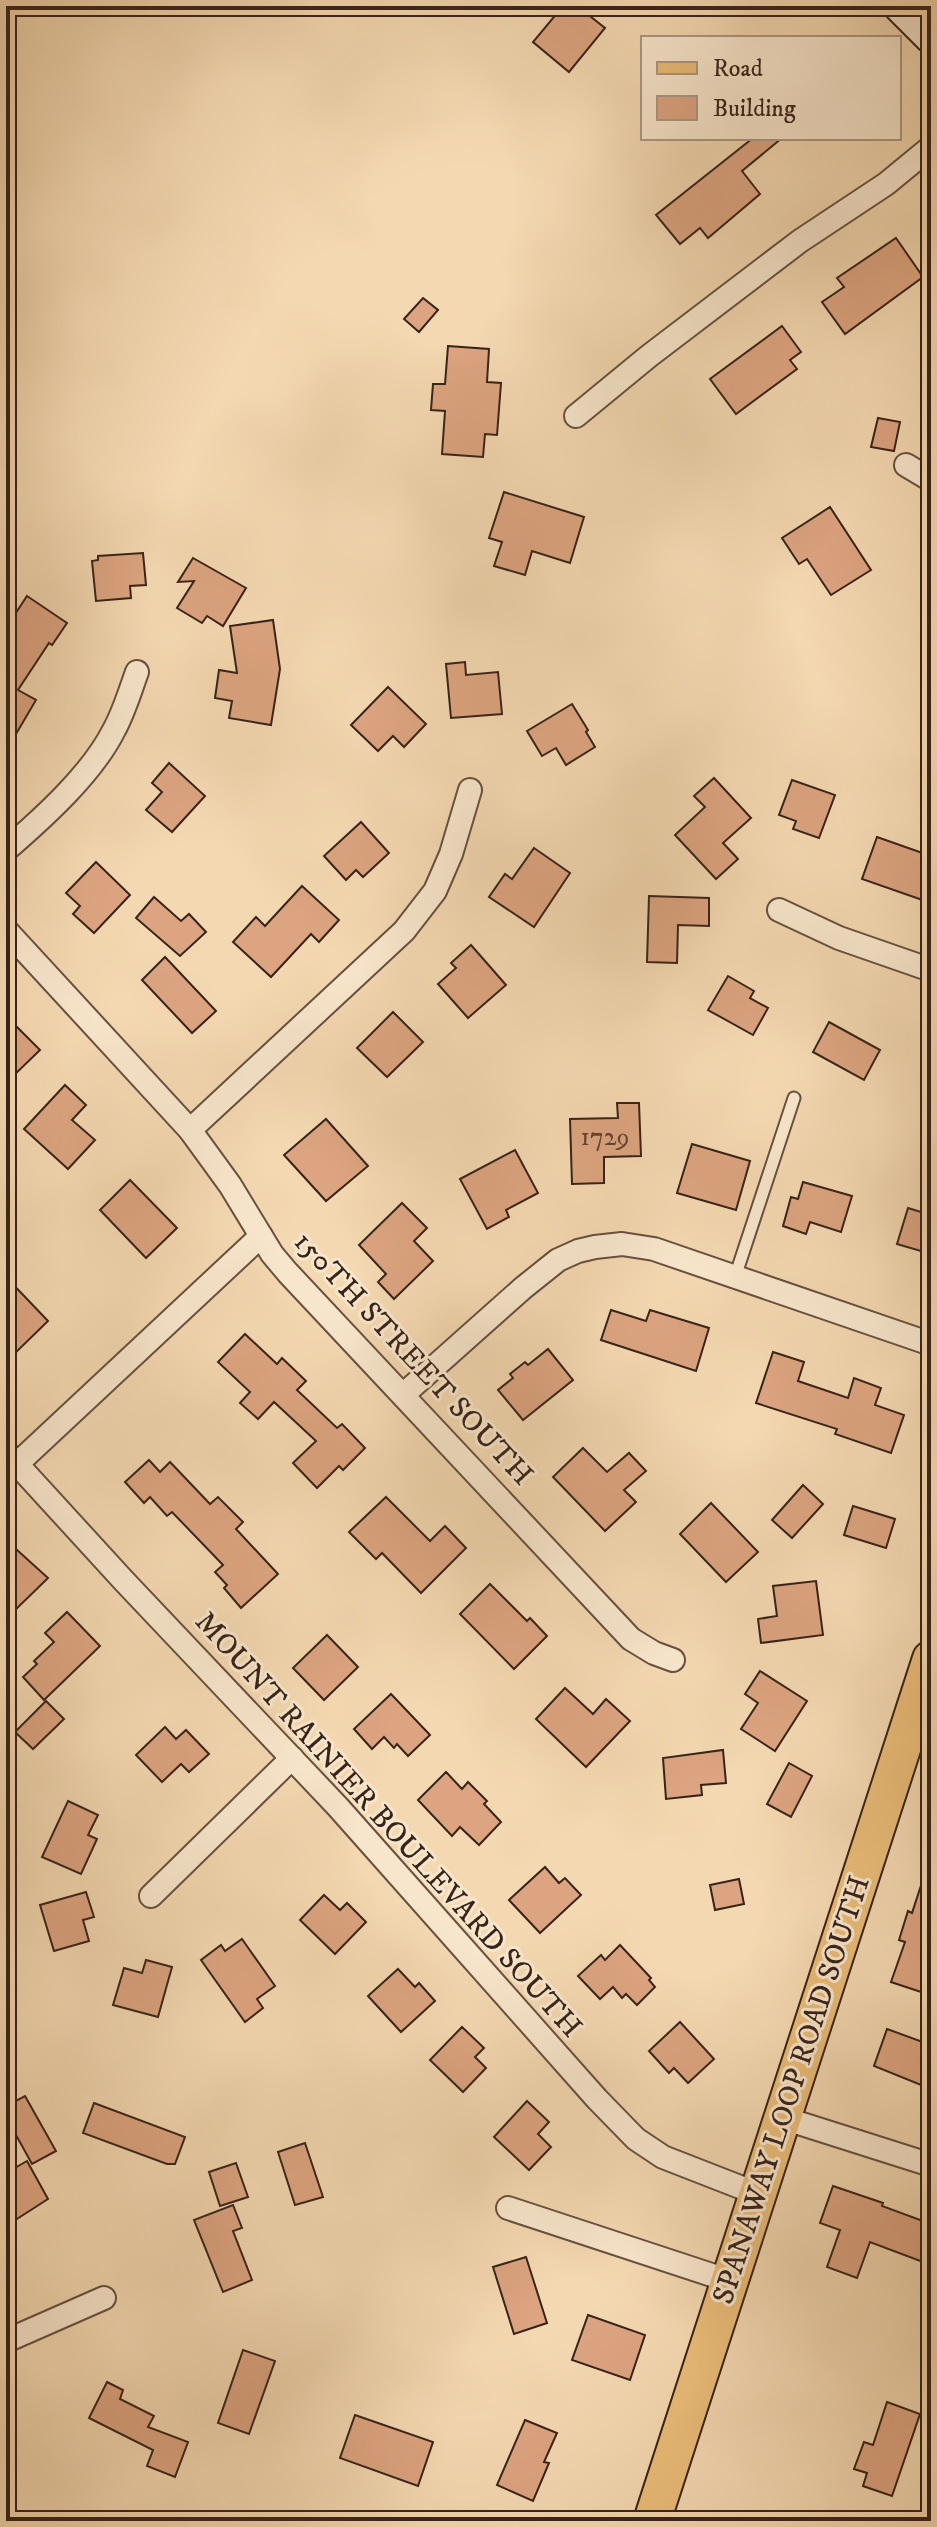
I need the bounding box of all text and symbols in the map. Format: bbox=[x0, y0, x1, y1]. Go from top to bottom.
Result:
legend bbox=[641, 36, 901, 140]
text: Road bbox=[713, 54, 763, 84]
text: Building bbox=[713, 94, 796, 124]
house number: 1729 bbox=[581, 1121, 630, 1154]
street label: 150TH STREET SOUTH bbox=[285, 1224, 541, 1494]
street label: MOUNT RAINIER BOULEVARD SOUTH bbox=[187, 1604, 589, 2046]
street label: SPANAWAY LOOP ROAD SOUTH bbox=[705, 1871, 879, 2309]

